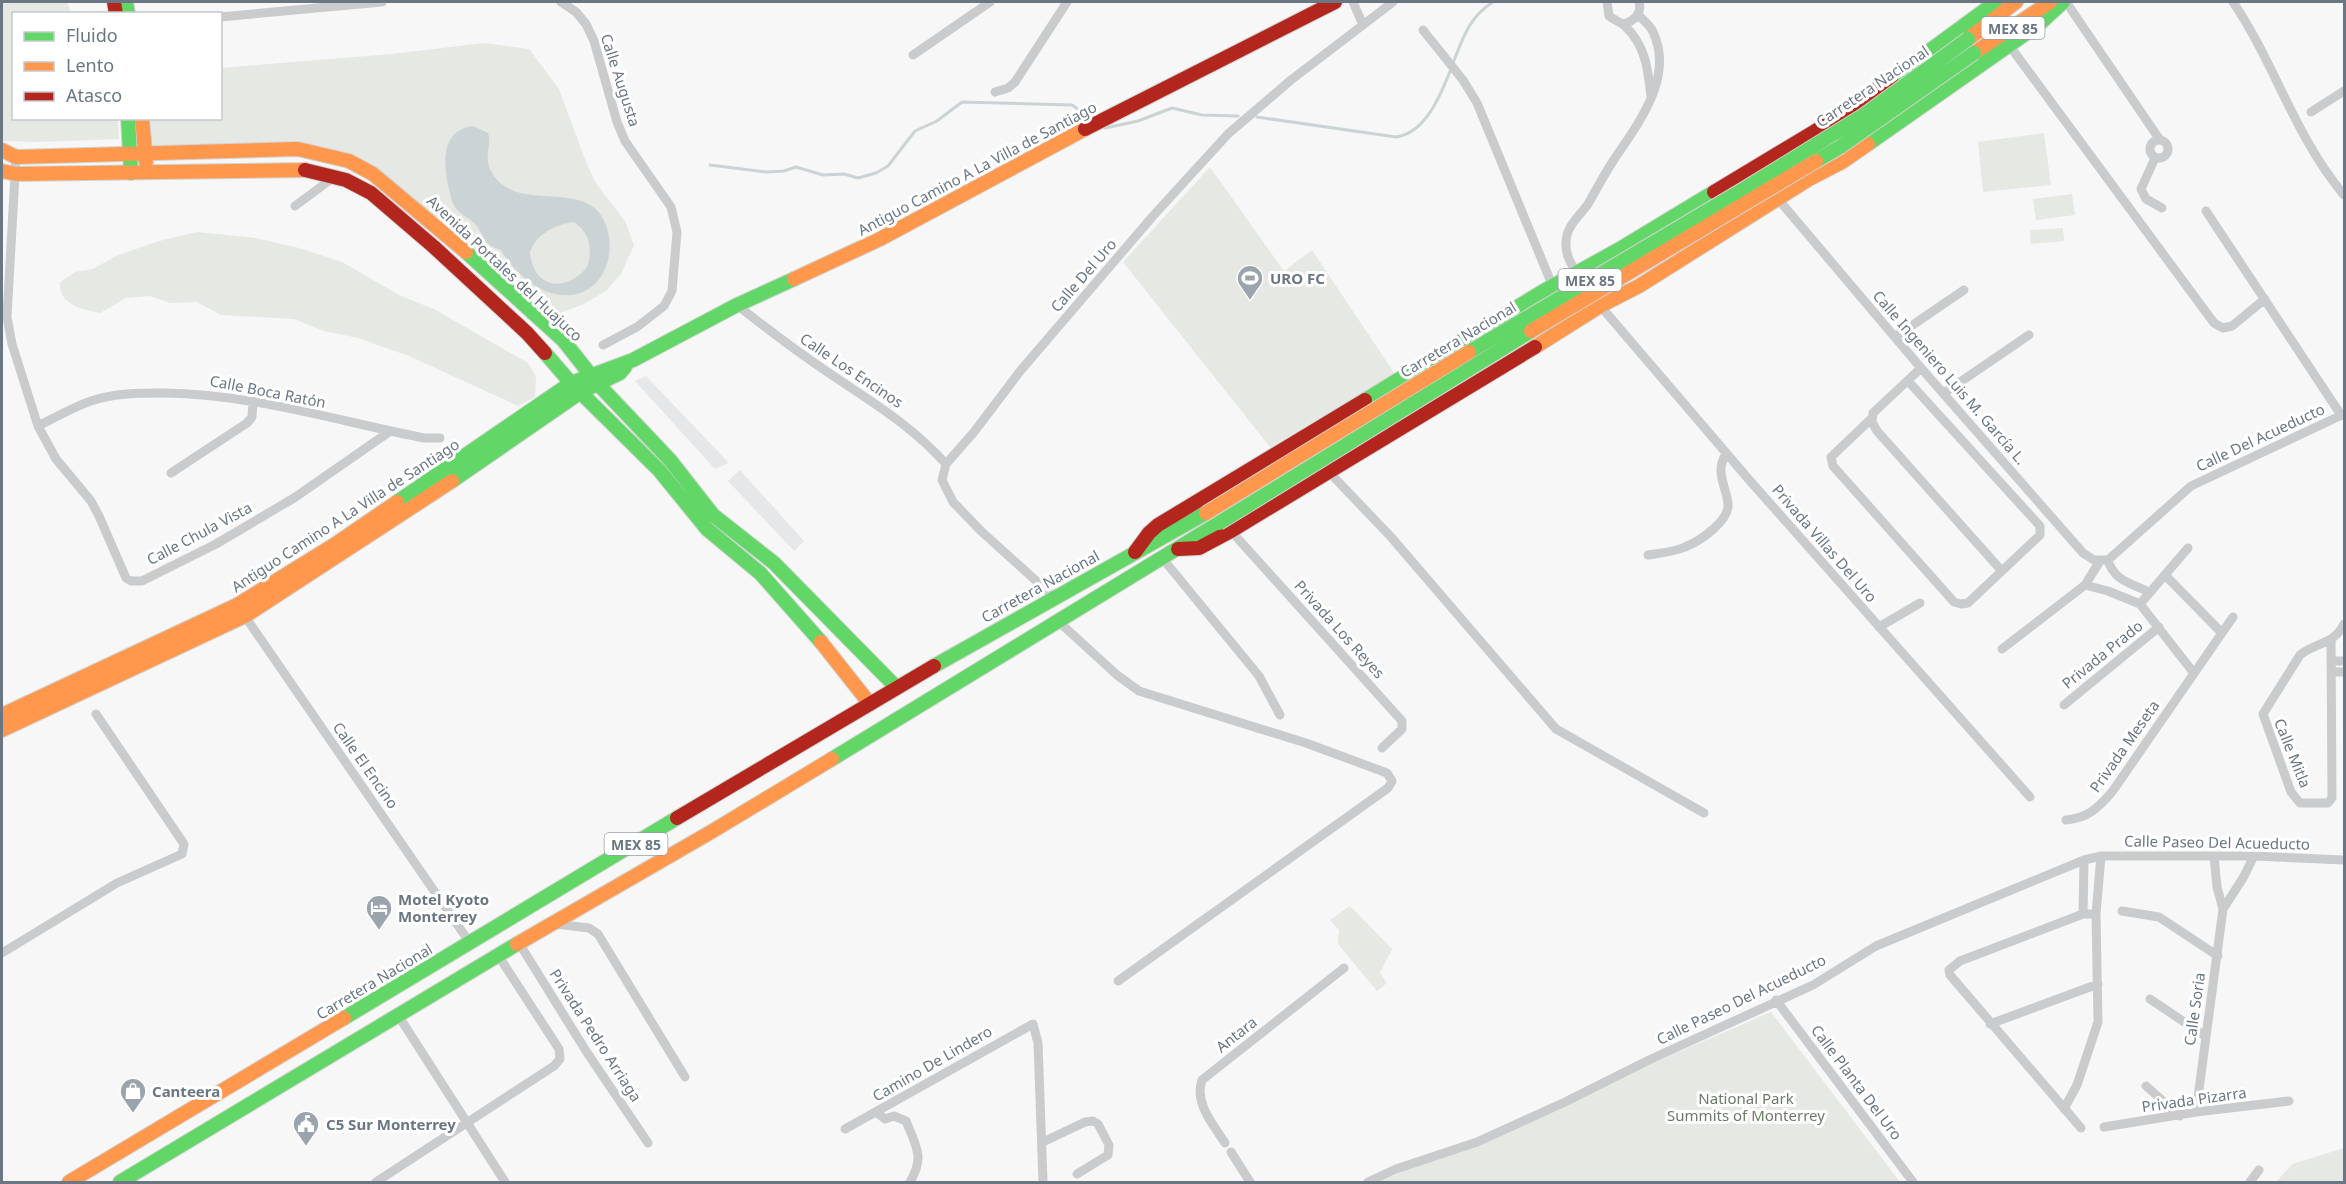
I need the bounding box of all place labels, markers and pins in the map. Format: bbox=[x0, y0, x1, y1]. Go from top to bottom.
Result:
sports icon: URO FC bbox=[1235, 263, 1265, 301]
place label: URO FC bbox=[1270, 268, 1325, 288]
place label: Motel Kyoto Monterrey bbox=[398, 889, 489, 926]
hotel icon: Motel Kyoto Monterrey bbox=[364, 893, 394, 931]
shop icon: Canteera bbox=[118, 1076, 148, 1114]
place label: Canteera bbox=[152, 1081, 220, 1101]
public building icon: C5 Sur Monterrey bbox=[291, 1109, 321, 1147]
place label: C5 Sur Monterrey bbox=[326, 1114, 456, 1134]

